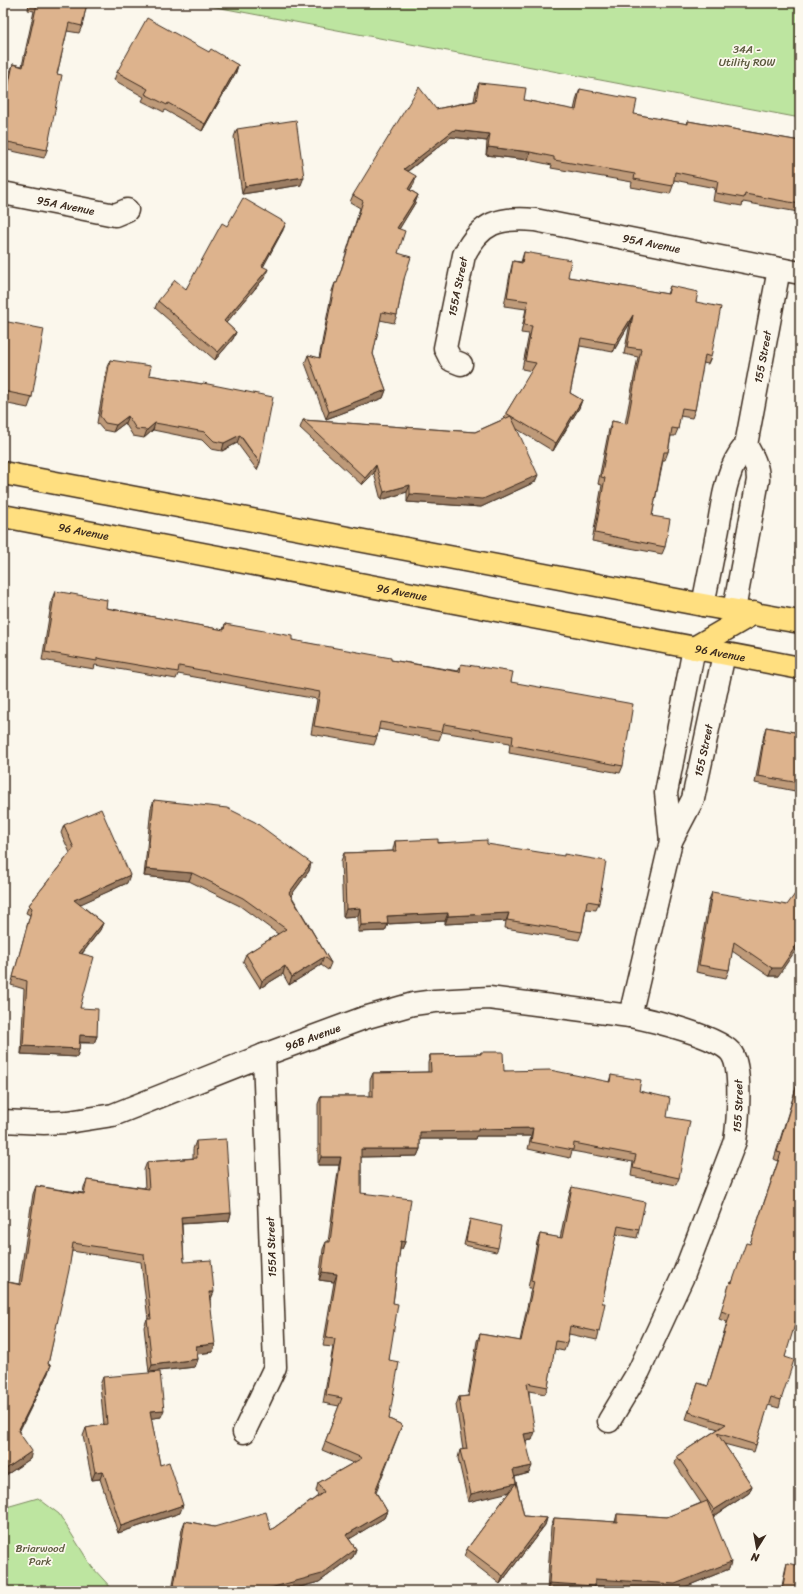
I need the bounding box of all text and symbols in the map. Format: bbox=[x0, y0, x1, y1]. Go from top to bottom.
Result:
park label: 34A - Utility ROW bbox=[719, 40, 776, 72]
street label: 95A Avenue bbox=[35, 191, 97, 221]
street label: 95A Avenue bbox=[621, 229, 683, 259]
street label: 155A Street bbox=[443, 255, 474, 318]
street label: 155 Street bbox=[749, 328, 777, 385]
street label: 96 Avenue bbox=[57, 518, 111, 546]
street label: 96 Avenue bbox=[375, 578, 429, 607]
street label: 96 Avenue bbox=[693, 639, 748, 667]
street label: 155 Street bbox=[689, 722, 719, 778]
street label: 96B Avenue bbox=[282, 1018, 344, 1056]
street label: 155 Street bbox=[727, 1078, 748, 1134]
street label: 155A Street bbox=[261, 1216, 282, 1277]
north arrow bbox=[737, 1528, 777, 1568]
park label: Briarwood Park bbox=[16, 1539, 66, 1571]
text: N bbox=[749, 1547, 762, 1568]

